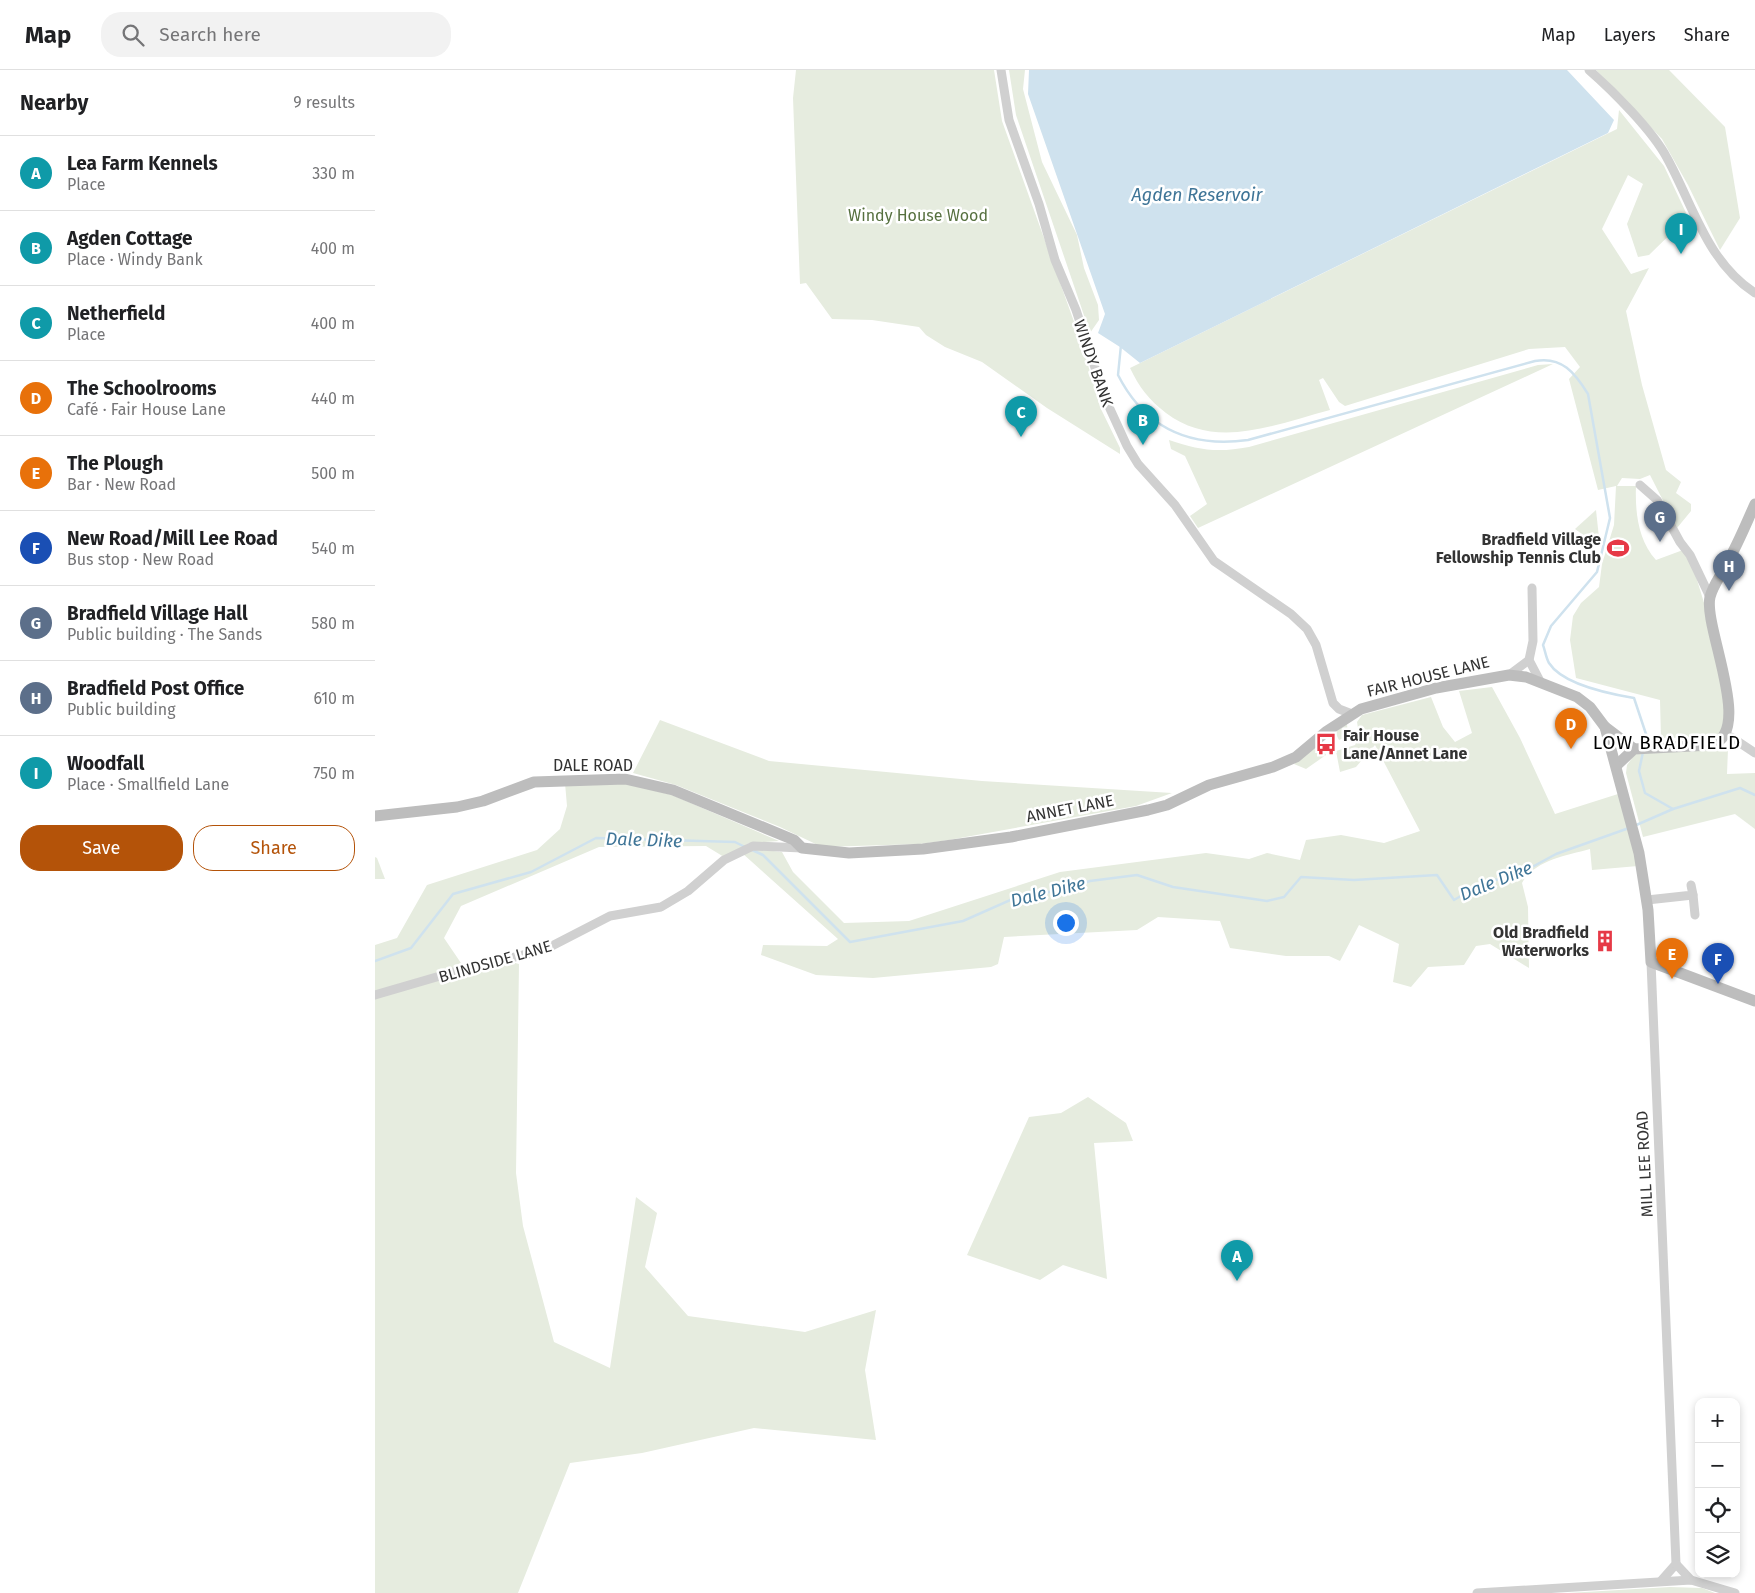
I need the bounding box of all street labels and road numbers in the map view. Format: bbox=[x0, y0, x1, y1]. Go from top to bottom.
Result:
street label: WINDY BANK bbox=[1070, 317, 1117, 410]
street label: FAIR HOUSE LANE bbox=[1365, 652, 1491, 701]
street label: DALE ROAD bbox=[553, 756, 633, 775]
street label: ANNET LANE bbox=[1025, 791, 1115, 826]
street label: BLINDSIDE LANE bbox=[436, 936, 554, 987]
street label: MILL LEE ROAD bbox=[1632, 1110, 1657, 1218]

